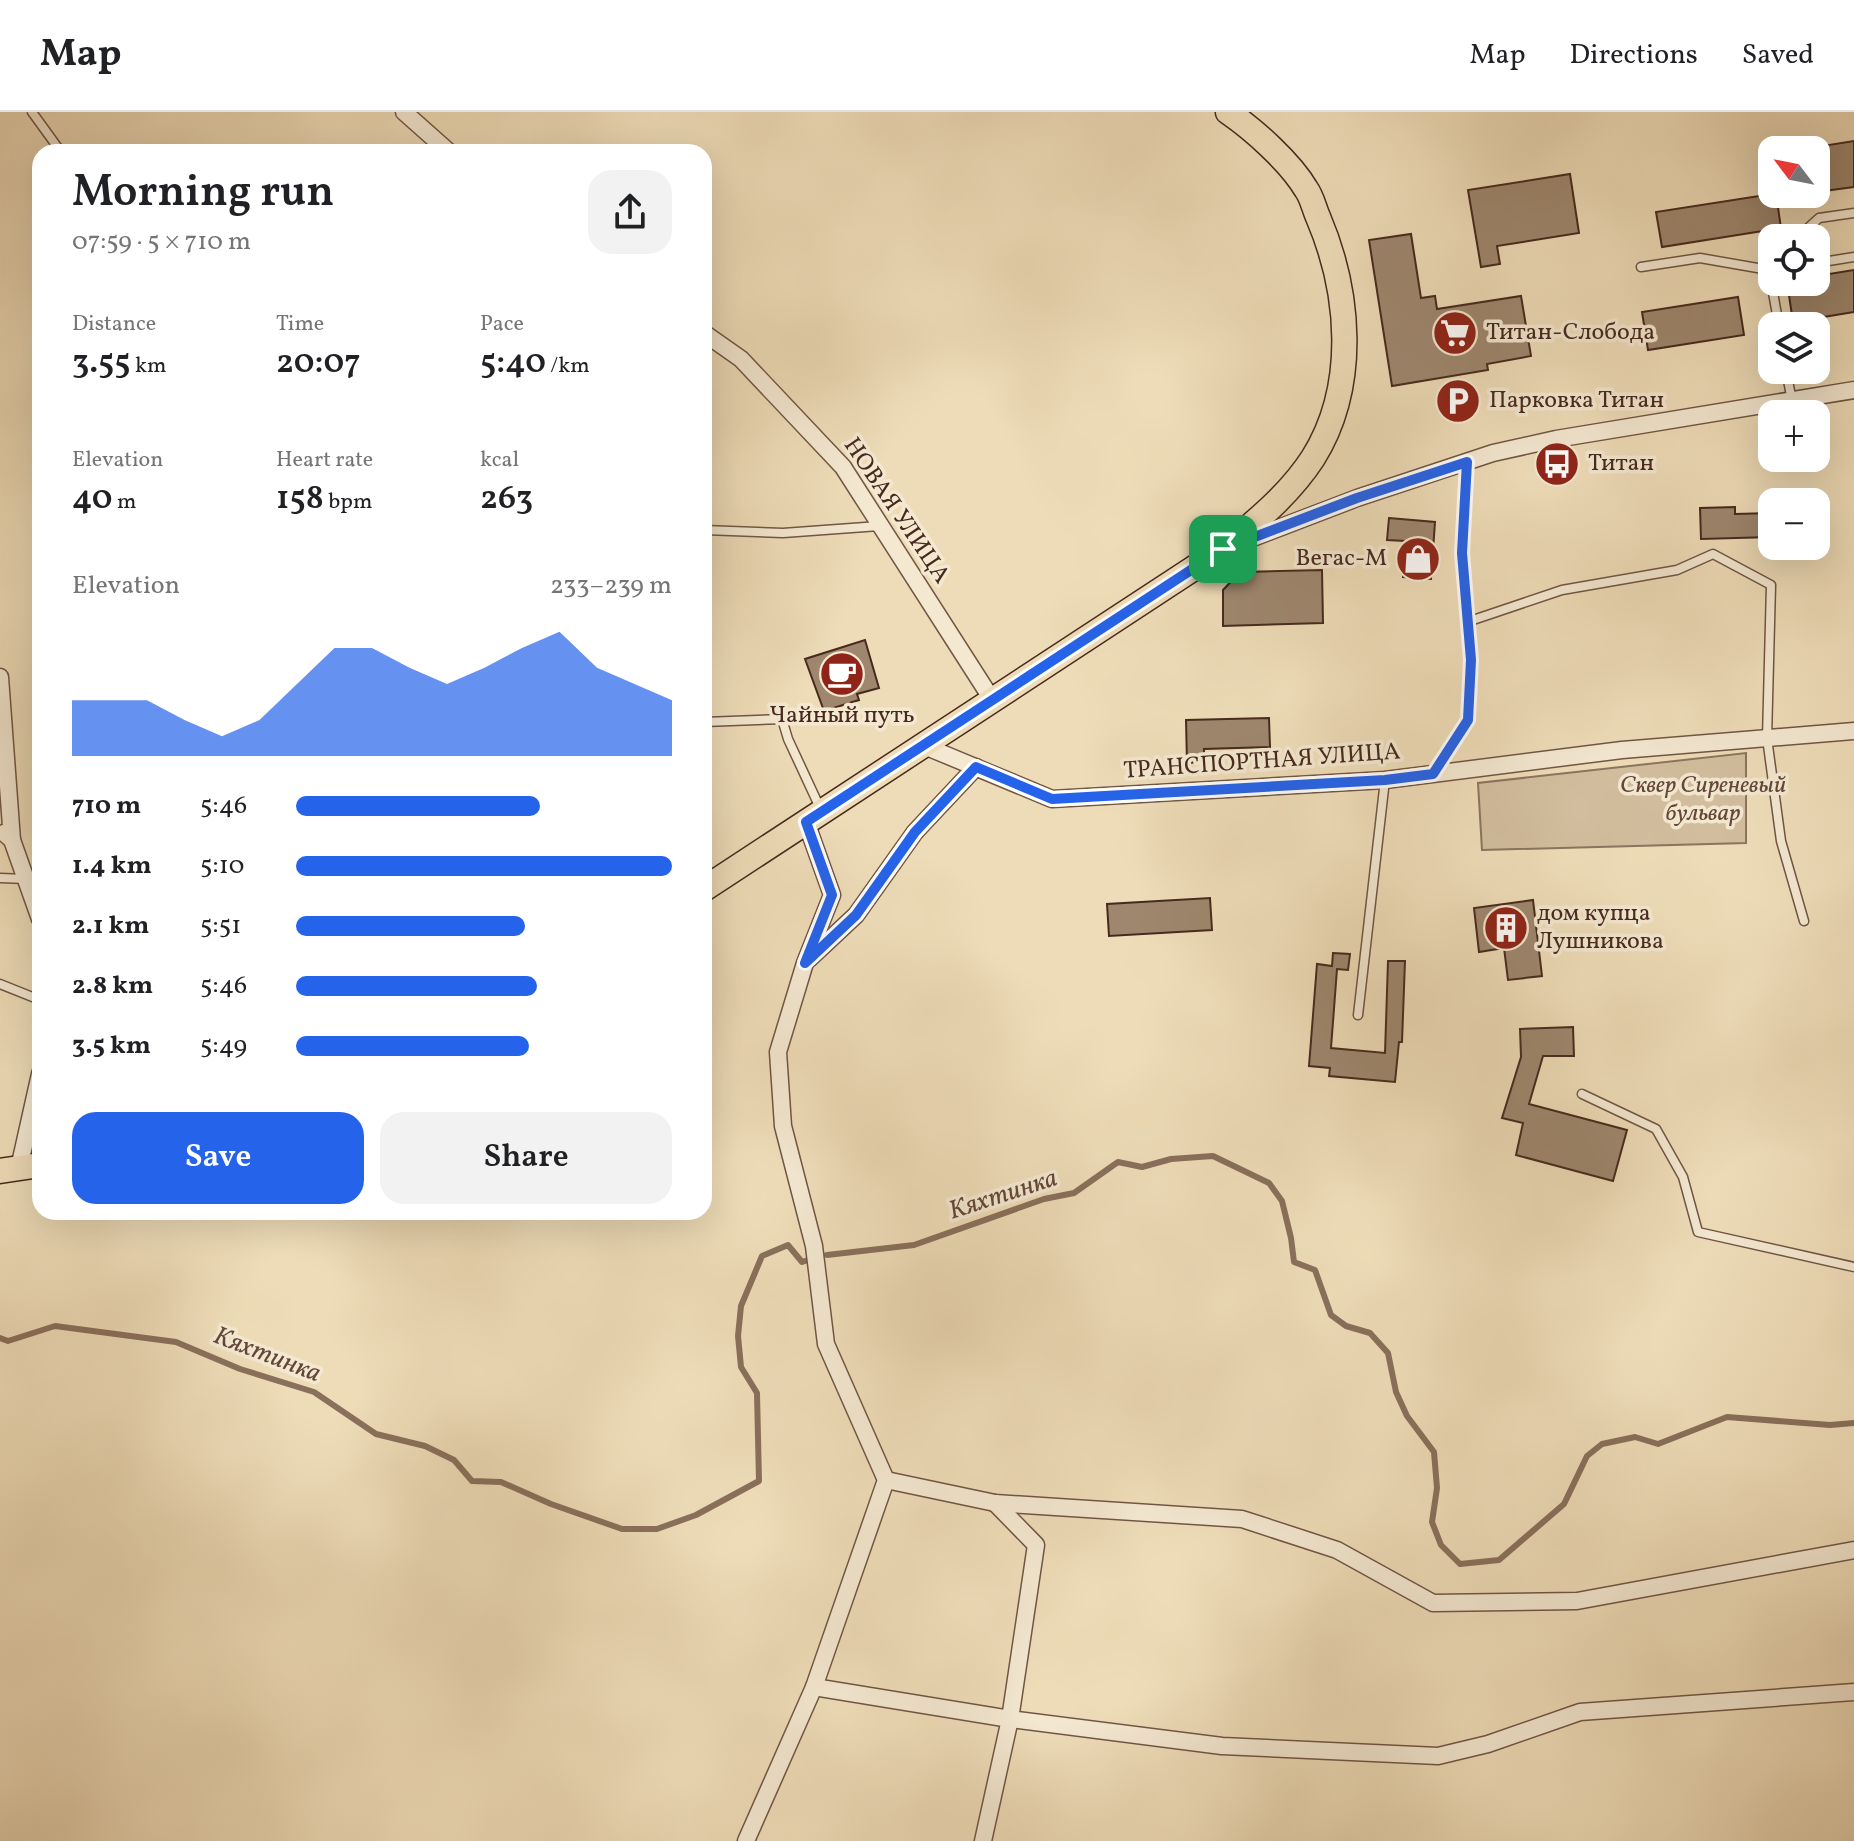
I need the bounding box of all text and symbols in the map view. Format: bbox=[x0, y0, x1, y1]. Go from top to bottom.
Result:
text: Map bbox=[40, 29, 121, 82]
text: Map bbox=[1470, 36, 1526, 75]
text: Directions bbox=[1570, 36, 1698, 75]
text: Saved bbox=[1742, 36, 1814, 75]
north arrow bbox=[1758, 136, 1830, 208]
map controls bbox=[1758, 136, 1830, 560]
text: Morning run bbox=[72, 163, 334, 224]
button: share bbox=[588, 170, 672, 254]
text: 07:59 · 5 × 710 m bbox=[72, 224, 251, 260]
button: locate bbox=[1758, 224, 1830, 296]
text: Distance bbox=[72, 309, 156, 340]
text: Time bbox=[276, 309, 324, 340]
text: Pace bbox=[480, 309, 524, 340]
supermarket icon: Титан-Слобода bbox=[1431, 309, 1479, 357]
button: layers bbox=[1758, 312, 1830, 384]
place label: Титан-Слобода bbox=[1486, 316, 1655, 350]
text: 3.55 bbox=[72, 340, 131, 387]
text: 20:07 bbox=[276, 340, 361, 387]
text: 5:40 bbox=[480, 340, 546, 387]
text: km bbox=[131, 351, 167, 382]
text: /km bbox=[546, 351, 590, 382]
parking icon: Парковка Титан bbox=[1434, 377, 1482, 425]
place label: Парковка Титан bbox=[1489, 384, 1664, 418]
button: + bbox=[1758, 400, 1830, 472]
street label: НОВАЯ УЛИЦА bbox=[834, 431, 958, 591]
bus stop icon: Титан bbox=[1533, 440, 1581, 488]
text: Elevation bbox=[72, 445, 163, 476]
text: Heart rate bbox=[276, 445, 373, 476]
text: kcal bbox=[480, 445, 519, 476]
place label: Титан bbox=[1588, 447, 1654, 481]
text: 40 bbox=[72, 476, 113, 523]
text: 158 bbox=[276, 476, 324, 523]
text: 263 bbox=[480, 476, 533, 523]
text: m bbox=[113, 487, 136, 518]
text: bpm bbox=[324, 487, 372, 518]
button: − bbox=[1758, 488, 1830, 560]
pin bbox=[1189, 515, 1257, 583]
icon: arrive bbox=[1201, 527, 1245, 571]
shop icon: Вегас-М bbox=[1394, 535, 1442, 583]
place label: Вегас-М bbox=[1296, 542, 1387, 576]
text: Elevation bbox=[72, 568, 180, 604]
text: 233–239 m bbox=[550, 568, 672, 604]
cafe icon: Чайный путь bbox=[818, 650, 866, 698]
place label: Чайный путь bbox=[769, 699, 915, 733]
street label: ТРАНСПОРТНАЯ УЛИЦА bbox=[1122, 735, 1402, 789]
park label: Сквер Сиреневый бульвар bbox=[1620, 769, 1786, 831]
text: 710 m bbox=[72, 788, 141, 824]
text: 5:46 bbox=[200, 788, 247, 824]
text: 1.4 km bbox=[72, 848, 152, 884]
text: 5:10 bbox=[200, 848, 244, 884]
place label: дом купца Лушникова bbox=[1537, 897, 1664, 959]
building icon: дом купца Лушникова bbox=[1482, 904, 1530, 952]
text: 2.1 km bbox=[72, 908, 149, 944]
text: 5:51 bbox=[200, 908, 241, 944]
text: 2.8 km bbox=[72, 968, 153, 1004]
text: 5:46 bbox=[200, 968, 247, 1004]
text: 3.5 km bbox=[72, 1028, 151, 1064]
text: 5:49 bbox=[200, 1028, 247, 1064]
button: Save bbox=[72, 1112, 364, 1204]
button: Share bbox=[380, 1112, 672, 1204]
water label: Кяхтинка bbox=[944, 1161, 1062, 1229]
water label: Кяхтинка bbox=[208, 1318, 326, 1392]

